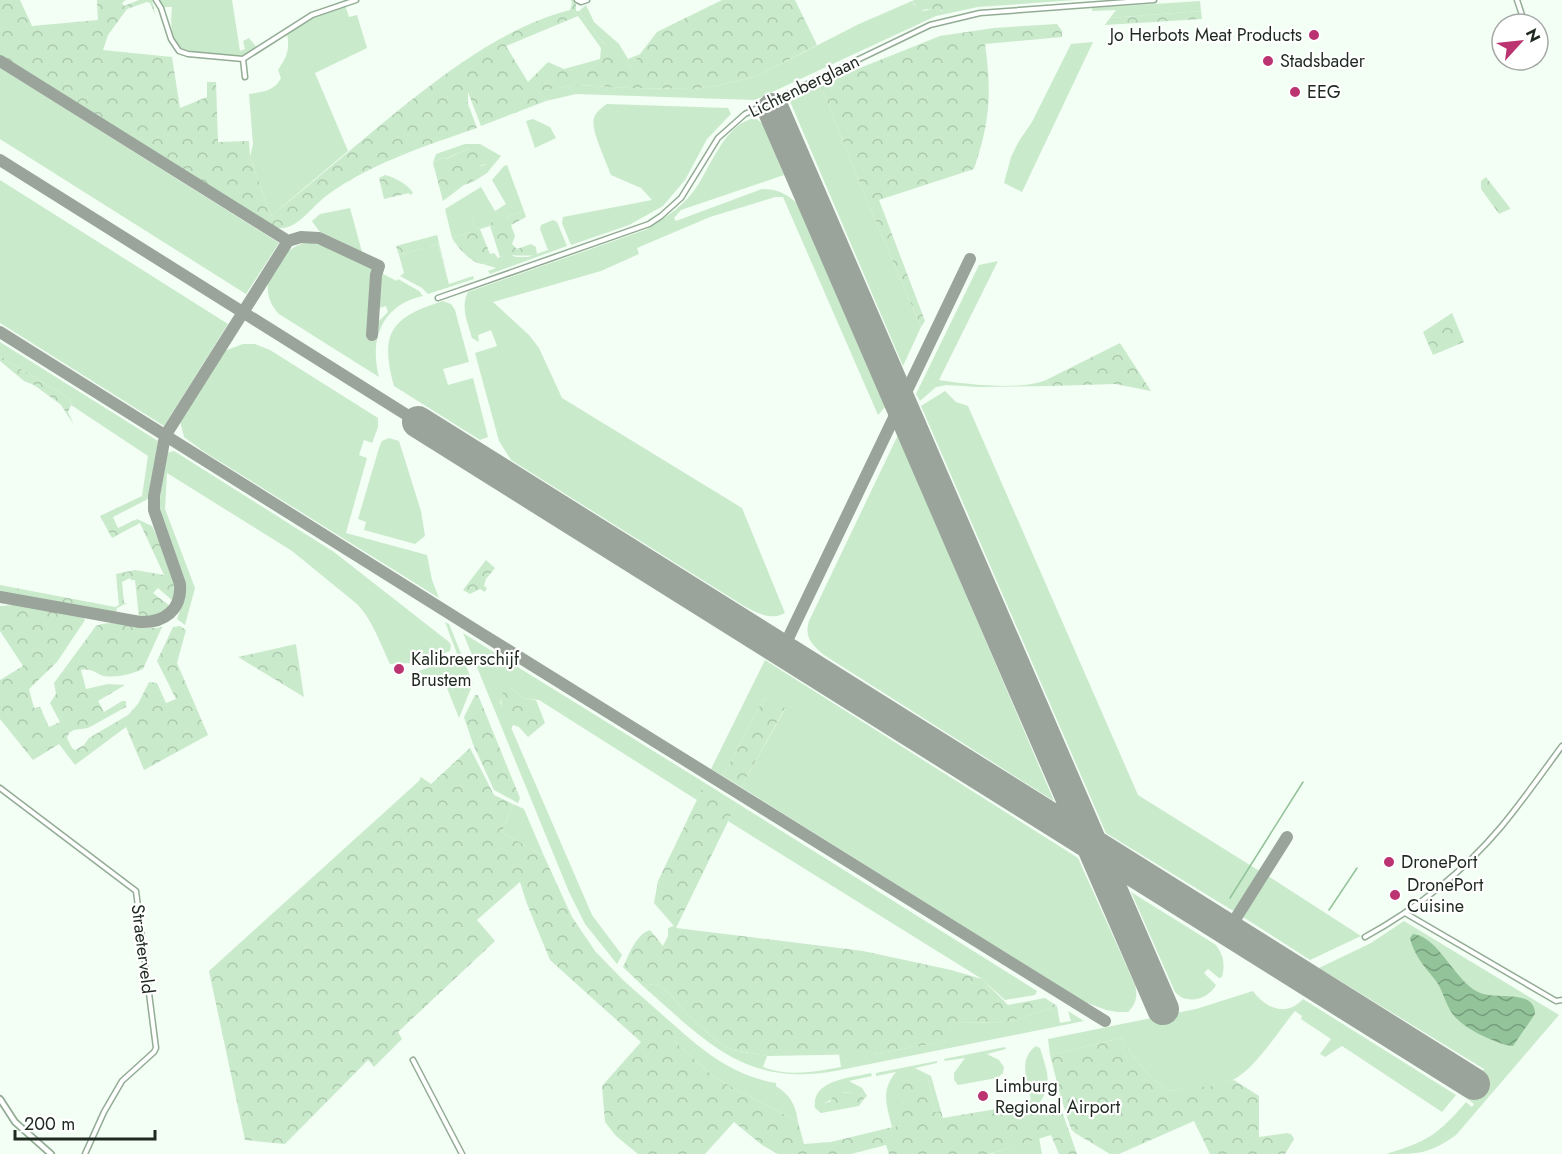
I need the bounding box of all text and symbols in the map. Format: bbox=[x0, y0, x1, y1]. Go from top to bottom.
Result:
north arrow bbox=[1490, 12, 1550, 72]
place label: Jo Herbots Meat Products bbox=[1108, 22, 1302, 48]
text: N bbox=[1520, 25, 1546, 46]
marker: Jo Herbots Meat Products bbox=[1307, 28, 1321, 42]
street label: Lichtenberglaan bbox=[744, 48, 864, 124]
place label: Stadsbader bbox=[1280, 48, 1366, 74]
marker: Stadsbader bbox=[1261, 54, 1275, 68]
place label: EEG bbox=[1307, 79, 1341, 105]
marker: EEG bbox=[1288, 85, 1302, 99]
place label: Kalibreerschijf Brustem bbox=[411, 646, 520, 693]
marker: Kalibreerschijf Brustem bbox=[392, 662, 406, 676]
place label: DronePort bbox=[1401, 849, 1478, 875]
marker: DronePort bbox=[1382, 855, 1396, 869]
place label: DronePort Cuisine bbox=[1407, 872, 1484, 919]
marker: DronePort Cuisine bbox=[1388, 888, 1402, 902]
street label: Straeterveld bbox=[125, 903, 161, 995]
place label: Limburg Regional Airport bbox=[995, 1073, 1121, 1120]
marker: Limburg Regional Airport bbox=[976, 1089, 990, 1103]
scale bar bbox=[15, 1103, 154, 1141]
text: 200 m bbox=[24, 1111, 75, 1137]

